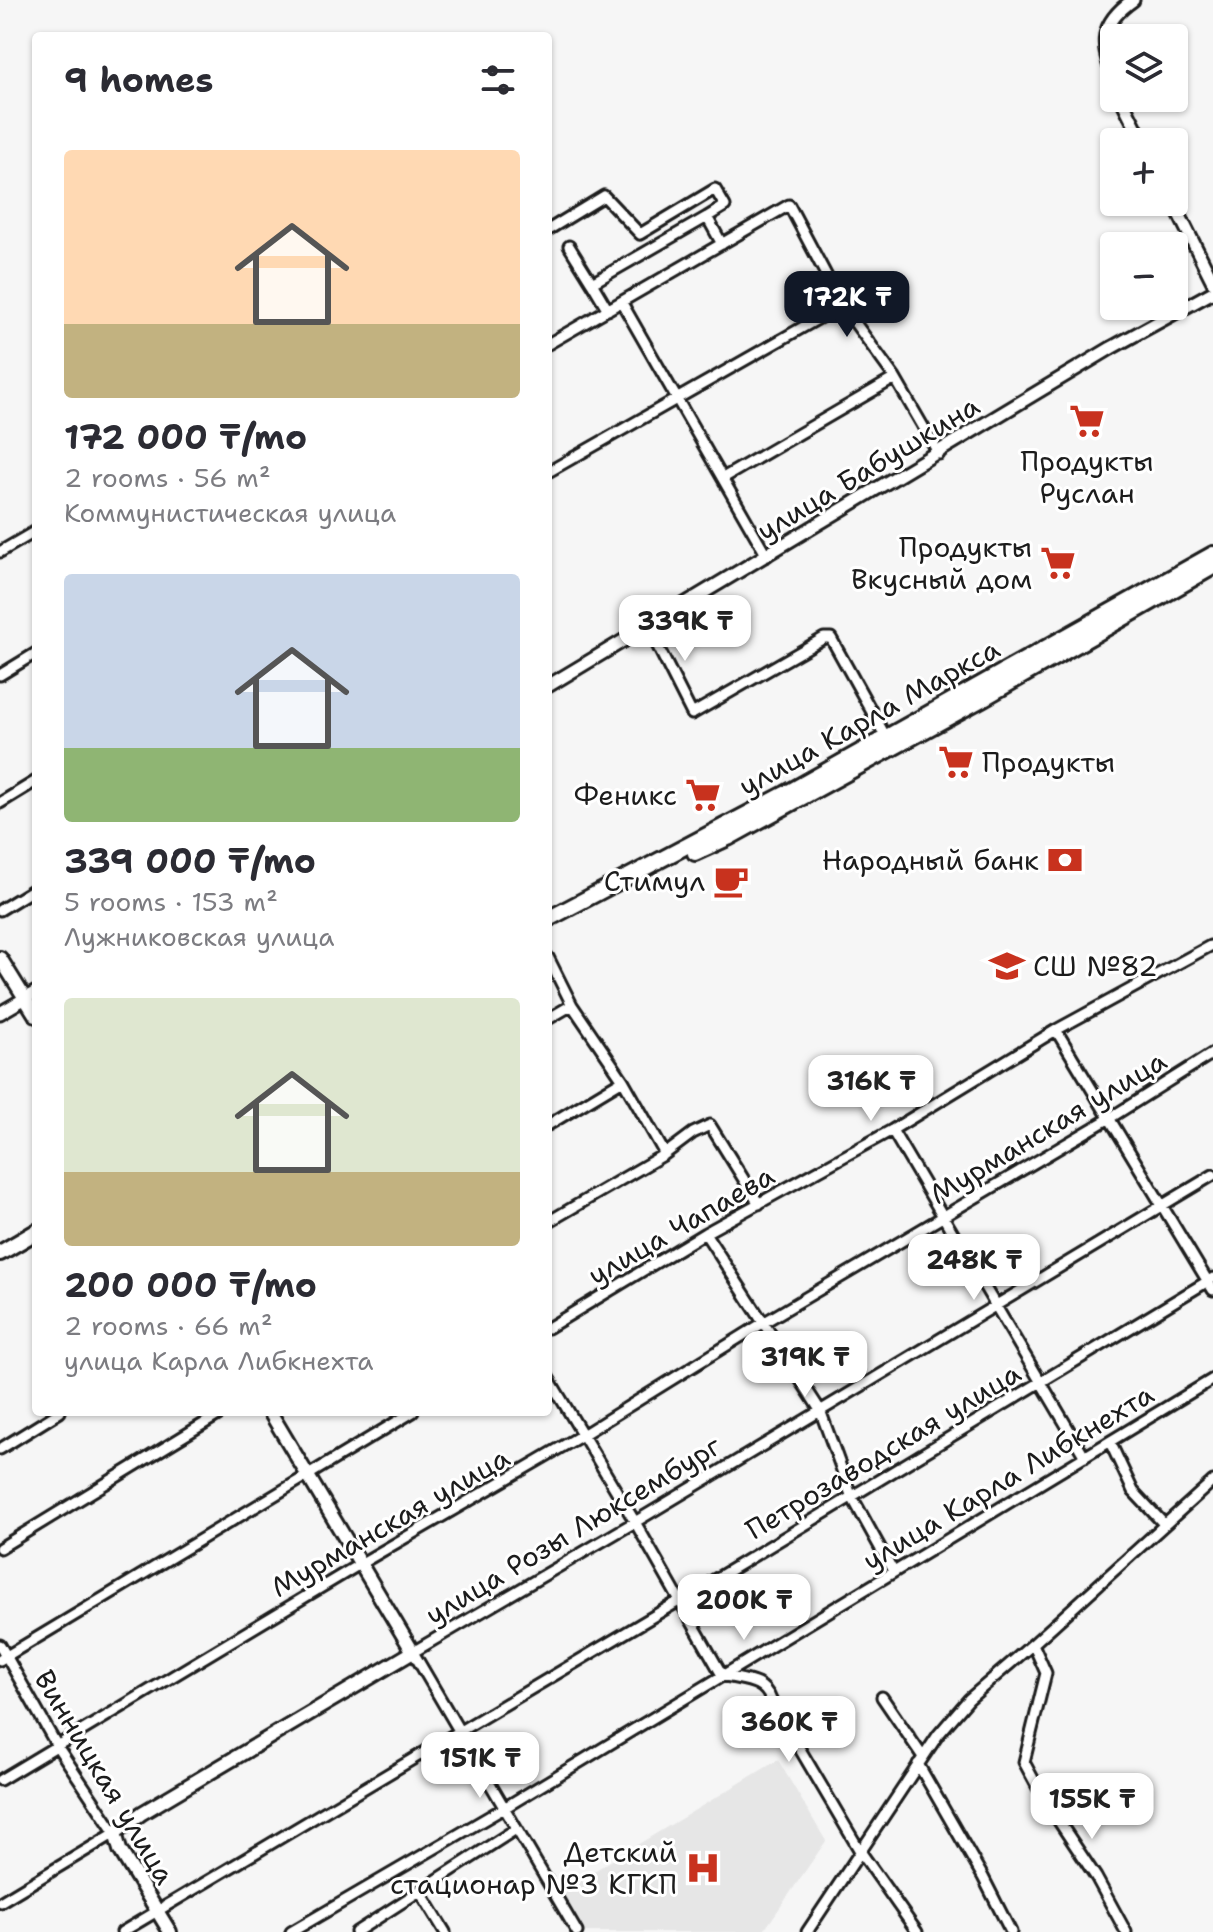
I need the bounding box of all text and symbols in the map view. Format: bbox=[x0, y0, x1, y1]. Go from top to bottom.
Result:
map controls bbox=[1100, 24, 1188, 320]
button: layers bbox=[1100, 24, 1188, 112]
text: 9 homes bbox=[64, 57, 213, 103]
icon: filters bbox=[476, 58, 520, 102]
button: + bbox=[1100, 128, 1188, 216]
icon: home bbox=[220, 202, 364, 346]
button: − bbox=[1100, 232, 1188, 320]
pin: 172K ₸ bbox=[782, 271, 912, 339]
text: 172K ₸ bbox=[802, 279, 892, 314]
street label: улица Бабушкина bbox=[750, 386, 986, 550]
supermarket icon: Продукты Руслан bbox=[1068, 402, 1106, 440]
text: 172 000 ₸/mo bbox=[64, 414, 307, 460]
place label: Продукты Руслан bbox=[1020, 442, 1154, 512]
text: 2 rooms · 56 m² bbox=[64, 460, 271, 495]
text: Коммунистическая улица bbox=[64, 495, 396, 530]
place label: Продукты Вкусный дом bbox=[851, 528, 1032, 598]
supermarket icon: Продукты Вкусный дом bbox=[1039, 544, 1077, 582]
pin: 339K ₸ bbox=[620, 595, 750, 663]
text: 339K ₸ bbox=[637, 603, 733, 638]
icon: home bbox=[220, 626, 364, 770]
street label: улица Карла Маркса bbox=[732, 629, 1006, 805]
supermarket icon: Продукты bbox=[937, 743, 975, 781]
place label: Продукты bbox=[982, 743, 1115, 781]
place label: Феникс bbox=[574, 776, 677, 814]
supermarket icon: Феникс bbox=[684, 776, 722, 814]
text: 339 000 ₸/mo bbox=[64, 838, 316, 884]
place label: Народный банк bbox=[822, 841, 1039, 879]
bank icon: Народный банк bbox=[1046, 841, 1084, 879]
place label: Стимул bbox=[604, 862, 705, 900]
cafe icon: Стимул bbox=[712, 862, 750, 900]
text: 5 rooms · 153 m² bbox=[64, 884, 278, 919]
text: Лужниковская улица bbox=[64, 919, 334, 954]
school or university icon: СШ №82 bbox=[988, 947, 1026, 985]
place label: СШ №82 bbox=[1033, 947, 1158, 985]
street label: Мурманская улица bbox=[923, 1041, 1173, 1213]
icon: home bbox=[220, 1050, 364, 1194]
pin: 316K ₸ bbox=[806, 1055, 936, 1123]
text: 316K ₸ bbox=[826, 1063, 916, 1098]
street label: улица Чапаева bbox=[581, 1156, 781, 1294]
pin: 248K ₸ bbox=[909, 1234, 1039, 1302]
text: 248K ₸ bbox=[926, 1242, 1022, 1277]
text: 200 000 ₸/mo bbox=[64, 1262, 317, 1308]
text: 2 rooms · 66 m² bbox=[64, 1308, 273, 1343]
pin: 319K ₸ bbox=[740, 1331, 870, 1399]
text: 319K ₸ bbox=[760, 1339, 850, 1374]
text: улица Карла Либкнехта bbox=[64, 1343, 373, 1378]
street label: Петрозаводская улица bbox=[738, 1354, 1028, 1548]
street label: улица Карла Либкнехта bbox=[855, 1375, 1161, 1579]
street label: улица Розы Люксембург bbox=[418, 1426, 728, 1633]
street label: Мурманская улица bbox=[264, 1438, 516, 1606]
pin: 200K ₸ bbox=[679, 1574, 809, 1642]
text: 200K ₸ bbox=[696, 1582, 792, 1617]
street label: Винницкая улица bbox=[26, 1663, 184, 1891]
pin: 360K ₸ bbox=[724, 1696, 854, 1764]
text: 360K ₸ bbox=[740, 1704, 838, 1739]
pin: 151K ₸ bbox=[415, 1732, 545, 1800]
text: 151K ₸ bbox=[439, 1740, 521, 1775]
pin: 155K ₸ bbox=[1027, 1773, 1157, 1841]
text: 155K ₸ bbox=[1049, 1781, 1135, 1816]
place label: Детский стационар №3 КГКП bbox=[390, 1833, 677, 1903]
hospital icon: Детский стационар №3 КГКП bbox=[684, 1849, 722, 1887]

